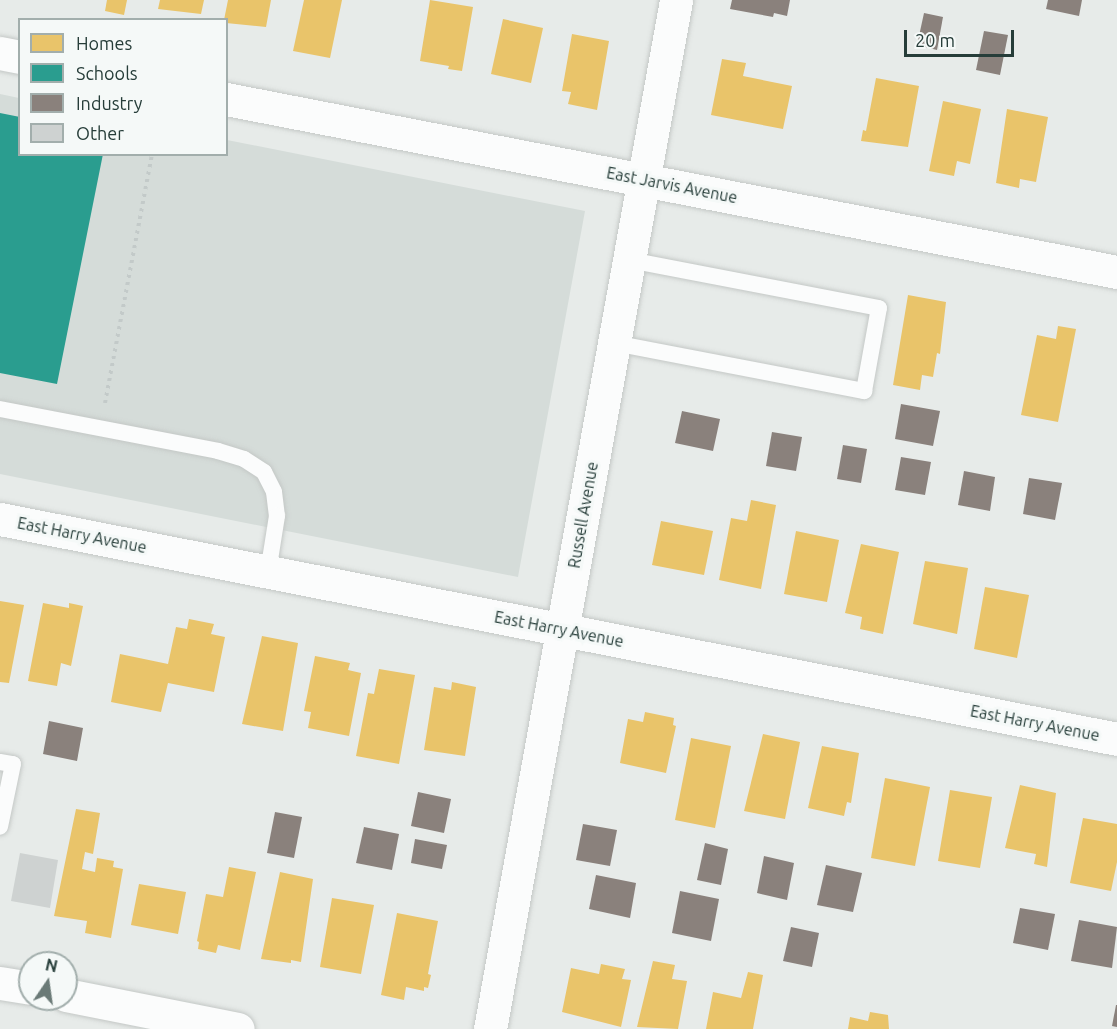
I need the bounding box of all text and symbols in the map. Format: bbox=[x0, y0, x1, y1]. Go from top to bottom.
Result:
legend bbox=[18, 18, 228, 156]
scale bar bbox=[907, 18, 1016, 56]
text: 20 m bbox=[915, 30, 955, 50]
text: Homes bbox=[76, 33, 132, 53]
text: Schools bbox=[76, 63, 138, 83]
text: Industry bbox=[76, 93, 142, 113]
text: Other bbox=[76, 123, 124, 143]
street label: East Jarvis Avenue bbox=[605, 163, 739, 207]
street label: Russell Avenue bbox=[564, 460, 602, 570]
street label: East Harry Avenue bbox=[16, 513, 148, 557]
street label: East Harry Avenue bbox=[493, 607, 625, 651]
street label: East Harry Avenue bbox=[969, 701, 1101, 745]
north arrow bbox=[18, 951, 78, 1011]
text: N bbox=[44, 955, 59, 976]

